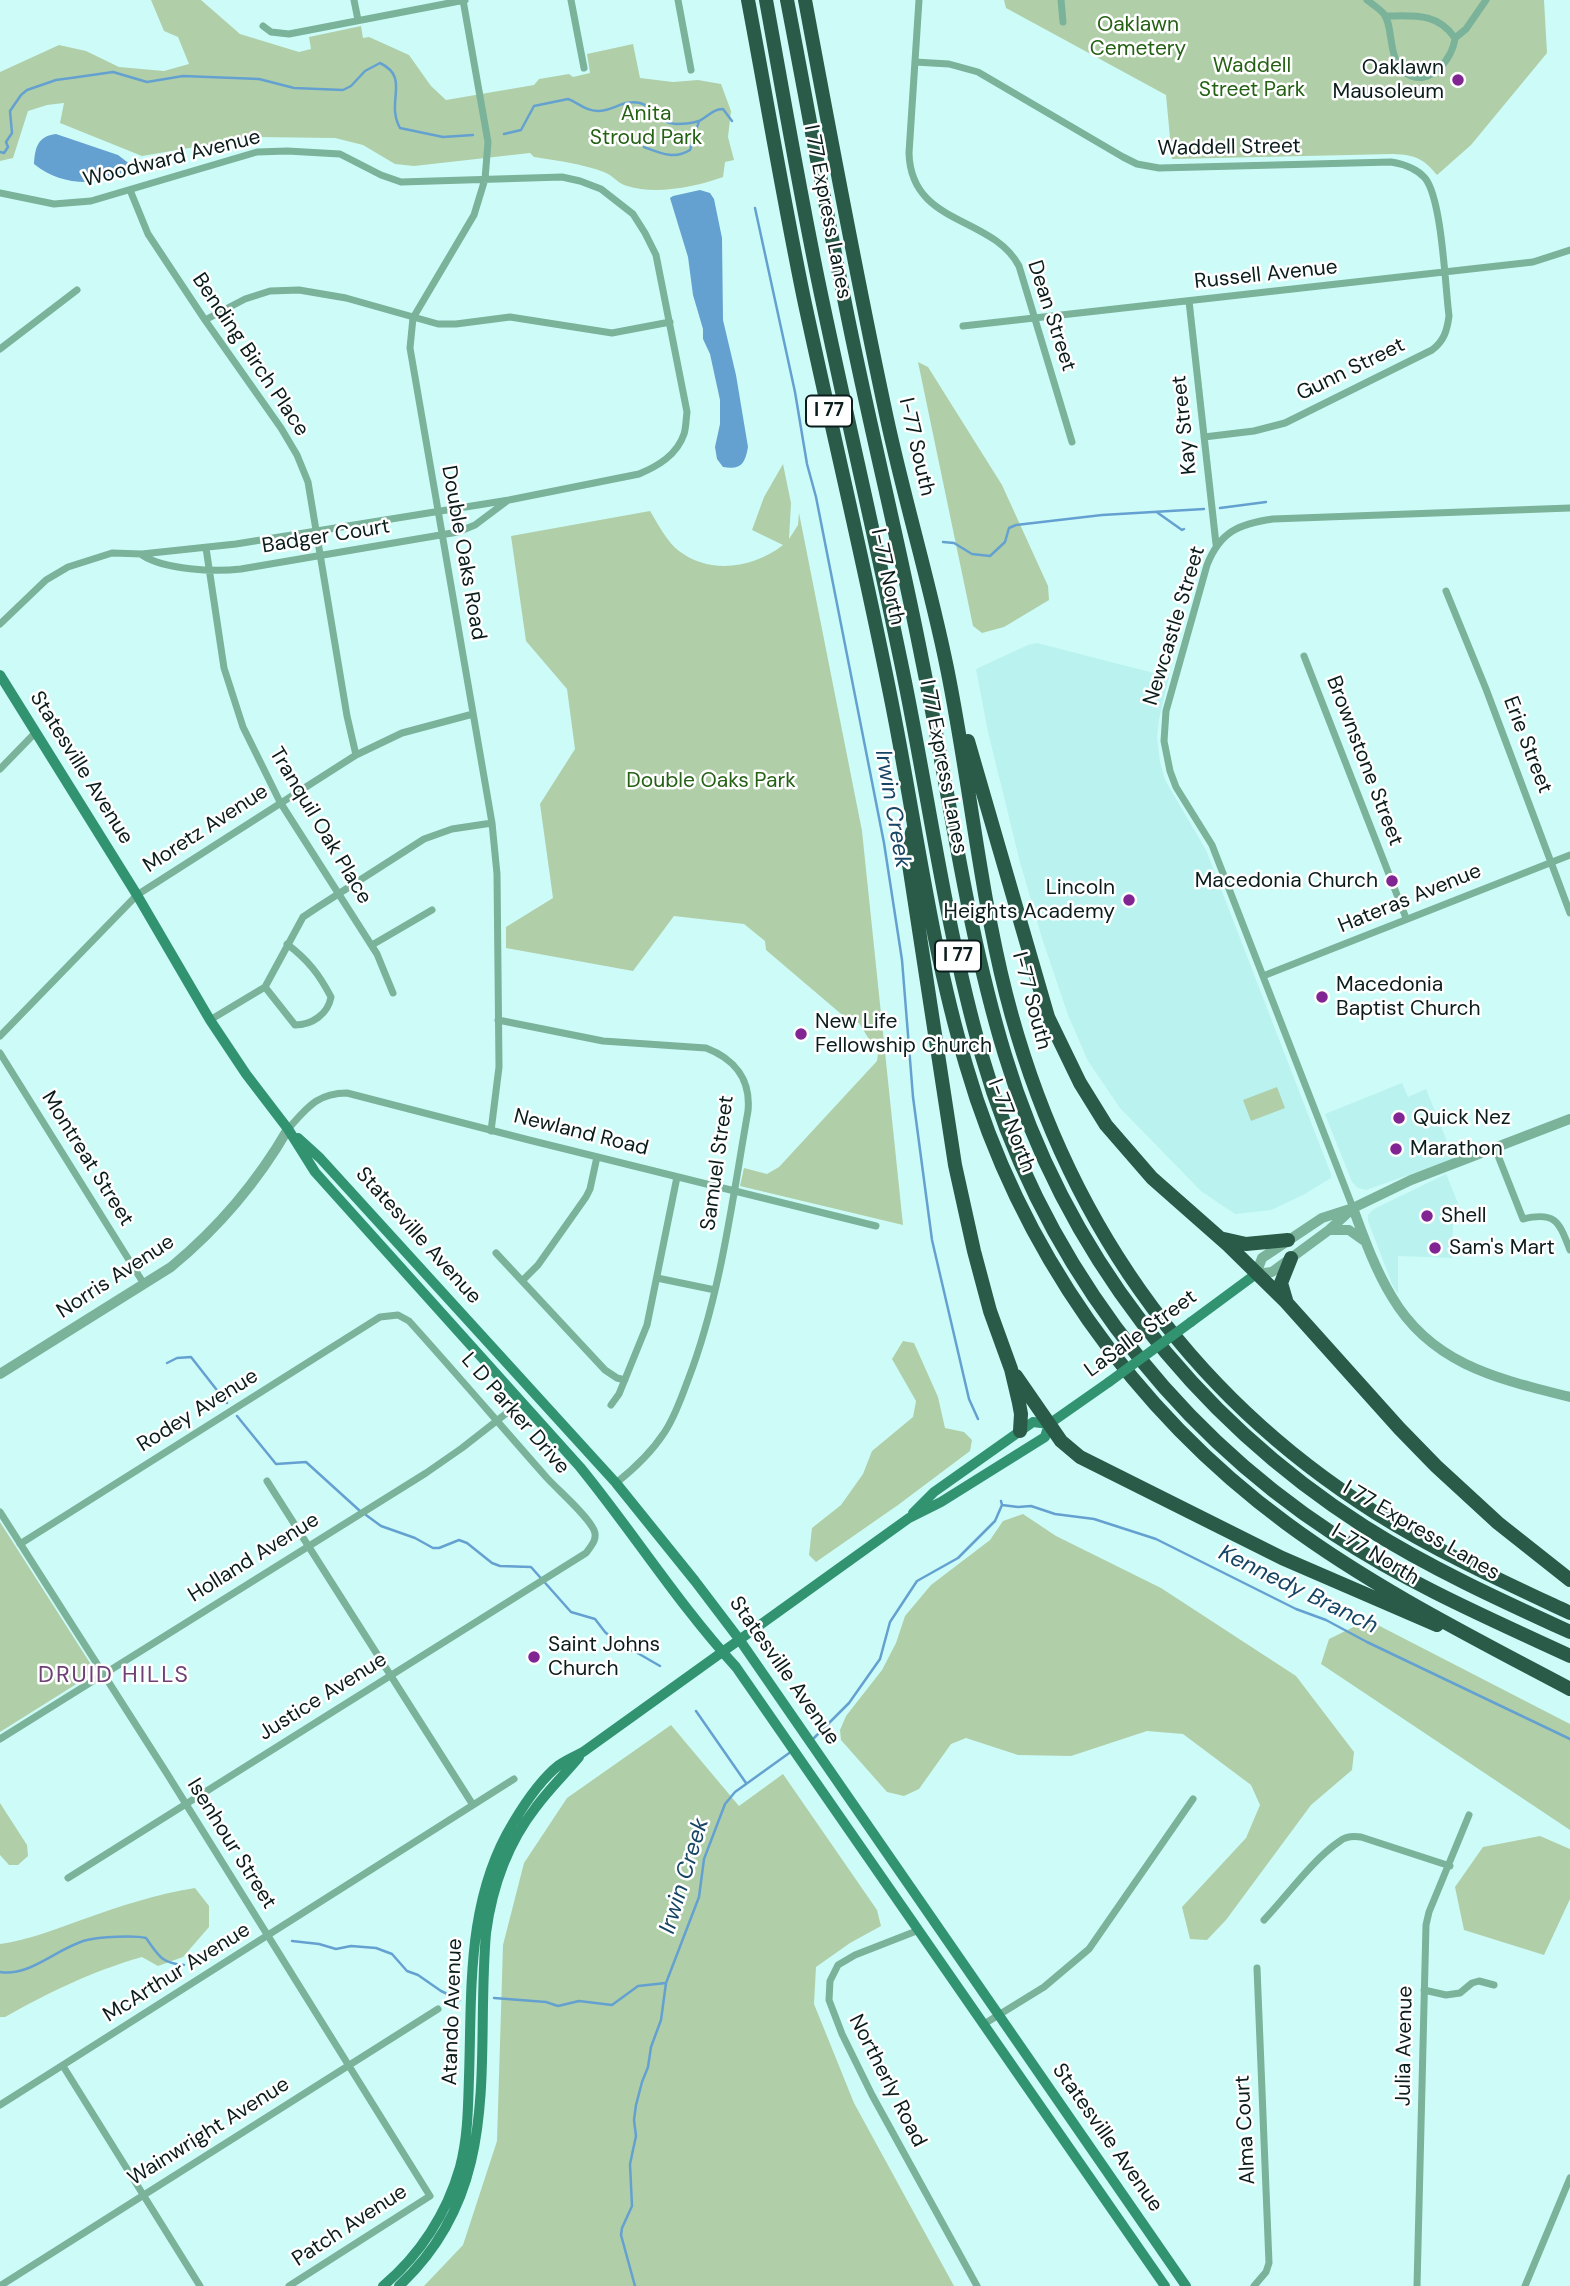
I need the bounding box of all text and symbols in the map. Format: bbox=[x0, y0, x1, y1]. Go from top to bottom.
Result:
park label: Oaklawn Cemetery bbox=[1090, 12, 1186, 62]
park label: Waddell Street Park bbox=[1199, 53, 1305, 103]
place label: Oaklawn Mausoleum bbox=[1333, 55, 1444, 105]
marker: Oaklawn Mausoleum bbox=[1450, 72, 1466, 88]
park label: Anita Stroud Park bbox=[590, 101, 702, 151]
street label: I 77 Express Lanes bbox=[798, 123, 856, 301]
street label: Woodward Avenue bbox=[81, 125, 263, 193]
street label: Waddell Street bbox=[1157, 134, 1301, 162]
street label: Russell Avenue bbox=[1193, 255, 1339, 295]
street label: Dean Street bbox=[1021, 257, 1081, 375]
street label: Bending Birch Place bbox=[186, 269, 314, 441]
street label: Gunn Street bbox=[1293, 333, 1409, 407]
street label: Kay Street bbox=[1167, 374, 1203, 476]
street label: I-77 South bbox=[892, 395, 940, 499]
road number: I 77 bbox=[806, 396, 852, 426]
street label: Double Oaks Road bbox=[435, 464, 491, 642]
street label: Badger Court bbox=[260, 514, 392, 560]
street label: I-77 North bbox=[864, 526, 910, 628]
street label: Newcastle Street bbox=[1139, 543, 1211, 709]
street label: Brownstone Street bbox=[1320, 673, 1408, 849]
street label: I 77 Express Lanes bbox=[914, 678, 972, 856]
street label: Statesville Avenue bbox=[24, 687, 138, 849]
street label: Erie Street bbox=[1497, 693, 1557, 797]
street label: Tranquil Oak Place bbox=[263, 743, 377, 909]
water label: Irwin Creek bbox=[868, 748, 916, 870]
park label: Double Oaks Park bbox=[626, 768, 796, 794]
street label: Moretz Avenue bbox=[139, 779, 273, 879]
street label: Hateras Avenue bbox=[1335, 859, 1485, 939]
place label: Macedonia Church bbox=[1195, 868, 1378, 894]
marker: Macedonia Church bbox=[1384, 873, 1400, 889]
place label: Lincoln Heights Academy bbox=[944, 875, 1115, 925]
marker: Lincoln Heights Academy bbox=[1121, 892, 1137, 908]
road number: I 77 bbox=[935, 940, 981, 972]
street label: I-77 South bbox=[1006, 949, 1056, 1053]
place label: Macedonia Baptist Church bbox=[1336, 972, 1481, 1022]
marker: Macedonia Baptist Church bbox=[1314, 989, 1330, 1005]
place label: New Life Fellowship Church bbox=[815, 1009, 992, 1059]
marker: New Life Fellowship Church bbox=[793, 1026, 809, 1042]
street label: I-77 North bbox=[982, 1076, 1040, 1176]
street label: Montreat Street bbox=[35, 1087, 139, 1231]
street label: Samuel Street bbox=[696, 1094, 740, 1232]
street label: Newland Road bbox=[511, 1104, 651, 1162]
place label: Quick Nez bbox=[1413, 1105, 1511, 1131]
marker: Quick Nez bbox=[1391, 1110, 1407, 1126]
place label: Marathon bbox=[1410, 1136, 1503, 1162]
marker: Marathon bbox=[1388, 1141, 1404, 1157]
street label: Statesville Avenue bbox=[350, 1162, 486, 1310]
place label: Shell bbox=[1441, 1203, 1487, 1229]
marker: Shell bbox=[1419, 1208, 1435, 1224]
street label: Norris Avenue bbox=[53, 1230, 179, 1324]
place label: Sam's Mart bbox=[1449, 1235, 1555, 1261]
marker: Sam's Mart bbox=[1427, 1240, 1443, 1256]
street label: LaSalle Street bbox=[1080, 1285, 1202, 1383]
street label: L D Parker Drive bbox=[455, 1348, 575, 1480]
street label: Rodey Avenue bbox=[133, 1364, 263, 1458]
street label: I 77 Express Lanes bbox=[1338, 1476, 1504, 1586]
street label: Holland Avenue bbox=[184, 1508, 324, 1608]
street label: I-77 North bbox=[1326, 1519, 1424, 1591]
water label: Kennedy Branch bbox=[1214, 1540, 1382, 1640]
street label: Statesville Avenue bbox=[723, 1592, 845, 1750]
place label: Saint Johns Church bbox=[548, 1632, 660, 1682]
street label: Justice Avenue bbox=[254, 1647, 392, 1747]
marker: Saint Johns Church bbox=[526, 1649, 542, 1665]
district label: DRUID HILLS bbox=[39, 1662, 189, 1690]
street label: Isenhour Street bbox=[181, 1774, 281, 1914]
water label: Irwin Creek bbox=[654, 1815, 716, 1937]
street label: McArthur Avenue bbox=[99, 1918, 255, 2028]
street label: Atando Avenue bbox=[438, 1938, 468, 2086]
street label: Julia Avenue bbox=[1391, 1985, 1419, 2107]
street label: Northerly Road bbox=[843, 2010, 931, 2152]
street label: Statesville Avenue bbox=[1046, 2059, 1168, 2217]
street label: Wainwright Avenue bbox=[124, 2072, 294, 2192]
street label: Alma Court bbox=[1231, 2074, 1261, 2186]
street label: Patch Avenue bbox=[288, 2180, 412, 2272]

